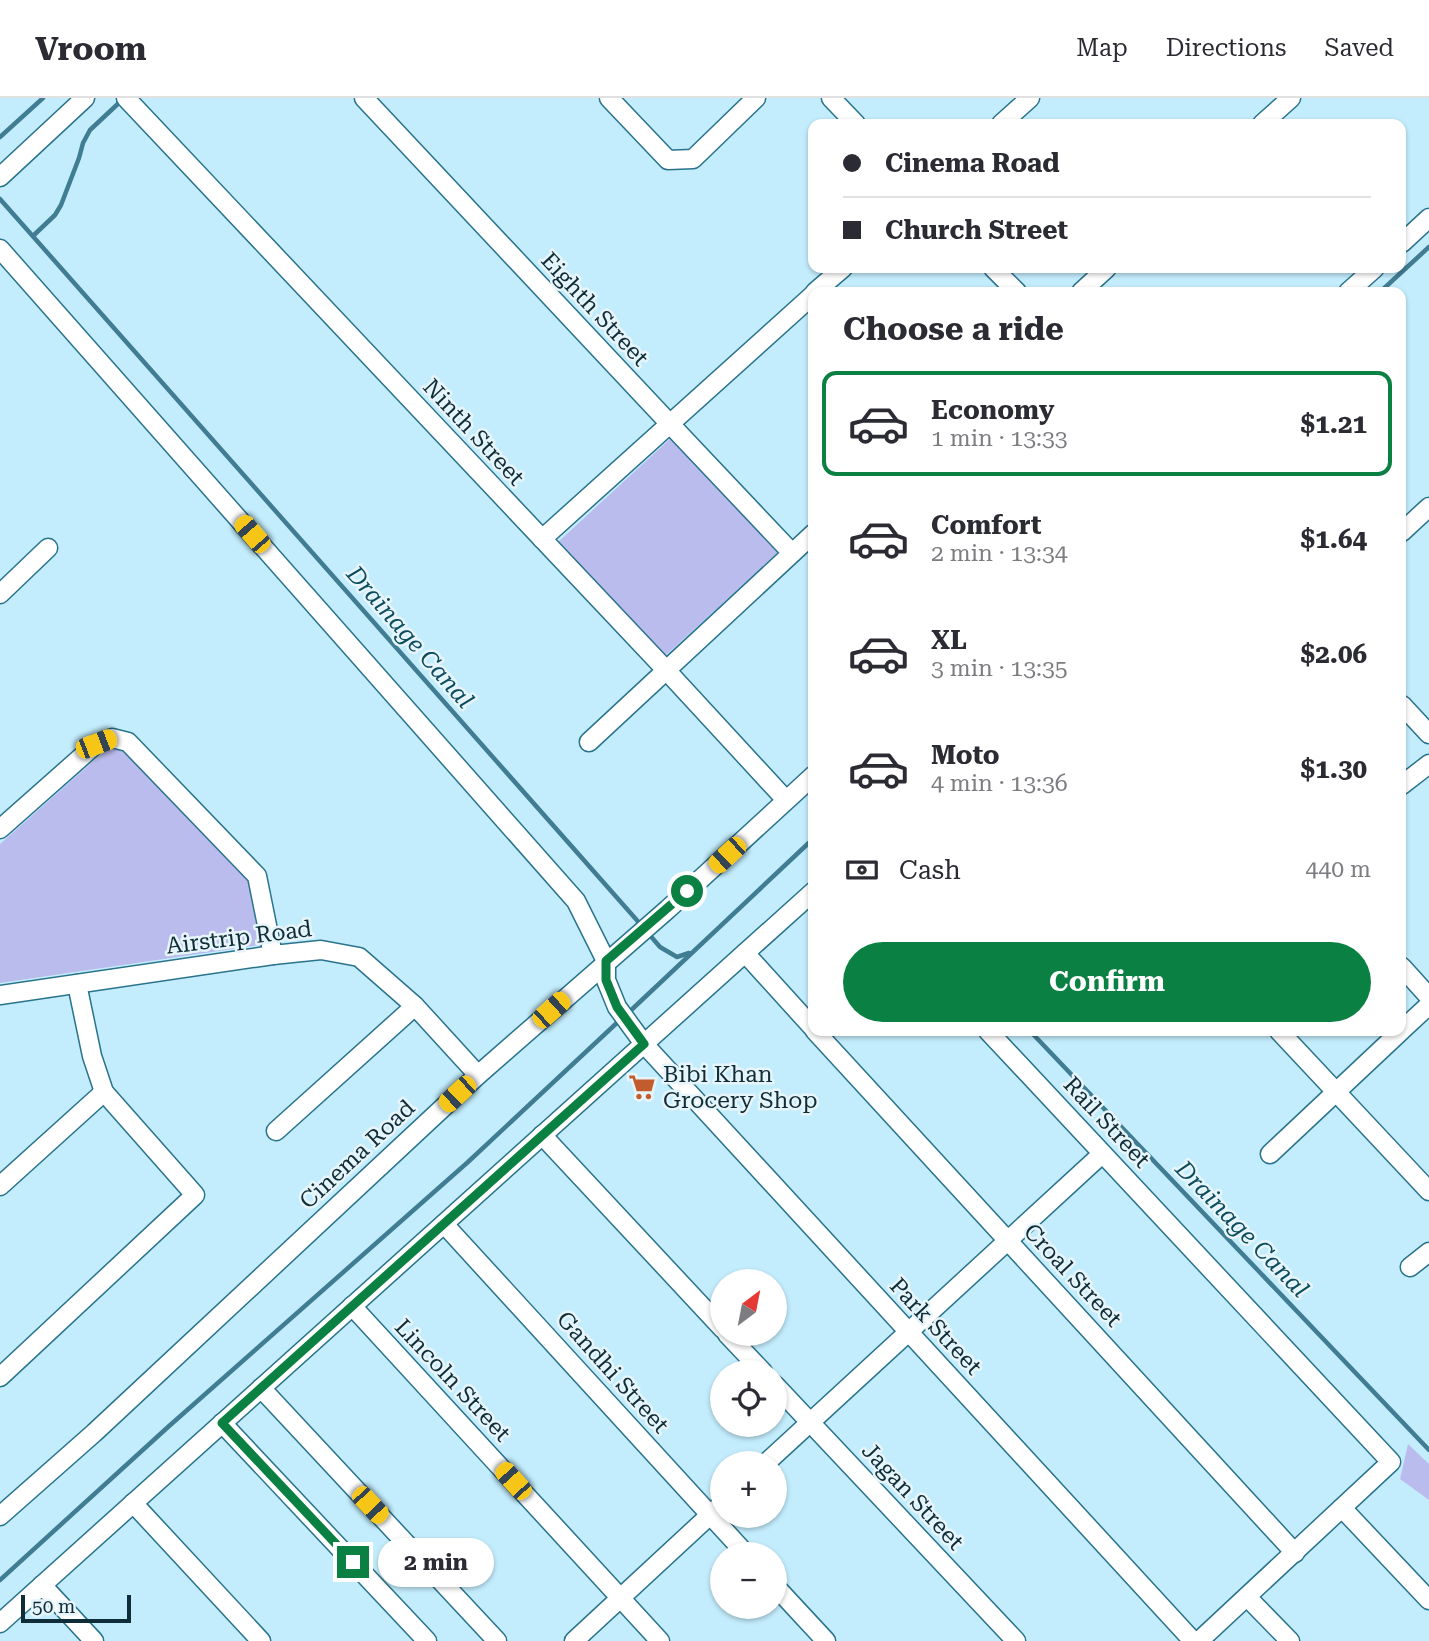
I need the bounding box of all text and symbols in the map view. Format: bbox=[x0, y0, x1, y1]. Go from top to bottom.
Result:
text: Vroom bbox=[35, 29, 147, 68]
text: Map bbox=[1076, 34, 1128, 62]
text: Directions bbox=[1166, 34, 1286, 62]
text: Saved bbox=[1324, 34, 1394, 62]
text: Cinema Road bbox=[885, 148, 1060, 178]
text: Church Street bbox=[885, 215, 1068, 245]
street label: Eighth Street bbox=[535, 247, 654, 372]
text: Choose a ride bbox=[843, 310, 1064, 348]
street label: Ninth Street bbox=[417, 373, 530, 492]
icon: car bbox=[847, 392, 910, 455]
text: Economy bbox=[931, 395, 1054, 425]
text: $1.21 bbox=[1301, 409, 1367, 439]
text: 1 min · 13:33 bbox=[931, 425, 1068, 452]
icon: car bbox=[847, 507, 910, 570]
text: Comfort bbox=[931, 510, 1041, 540]
car bbox=[231, 511, 274, 557]
text: $1.64 bbox=[1301, 524, 1367, 554]
text: 2 min · 13:34 bbox=[931, 540, 1068, 567]
water label: Drainage Canal bbox=[340, 559, 479, 714]
icon: car bbox=[847, 622, 910, 685]
text: XL bbox=[931, 625, 967, 655]
text: $2.06 bbox=[1301, 639, 1367, 669]
text: 3 min · 13:35 bbox=[931, 655, 1068, 682]
car bbox=[73, 727, 120, 761]
icon: car bbox=[847, 737, 910, 800]
text: Moto bbox=[931, 740, 1000, 770]
text: $1.30 bbox=[1301, 754, 1367, 784]
text: 4 min · 13:36 bbox=[931, 770, 1068, 797]
car bbox=[705, 833, 750, 877]
icon: cash bbox=[843, 851, 881, 889]
text: Cash bbox=[899, 855, 961, 885]
text: 440 m bbox=[1306, 856, 1371, 883]
route start bbox=[671, 875, 703, 907]
street label: Airstrip Road bbox=[165, 915, 314, 960]
button: Confirm bbox=[843, 942, 1371, 1022]
car bbox=[529, 988, 574, 1032]
place label: Bibi Khan Grocery Shop bbox=[663, 1061, 818, 1114]
street label: Rail Street bbox=[1058, 1071, 1156, 1174]
car bbox=[435, 1072, 480, 1116]
supermarket icon: Bibi Khan Grocery Shop bbox=[627, 1072, 657, 1102]
street label: Cinema Road bbox=[294, 1094, 421, 1214]
water label: Drainage Canal bbox=[1169, 1154, 1314, 1303]
street label: Croal Street bbox=[1018, 1218, 1127, 1333]
north arrow bbox=[710, 1269, 788, 1346]
map controls bbox=[710, 1269, 787, 1619]
street label: Park Street bbox=[884, 1272, 988, 1381]
street label: Gandhi Street bbox=[551, 1306, 675, 1439]
street label: Lincoln Street bbox=[389, 1314, 516, 1447]
button: locate bbox=[710, 1360, 787, 1437]
street label: Jagan Street bbox=[856, 1437, 969, 1556]
button: + bbox=[710, 1451, 787, 1528]
car bbox=[492, 1458, 535, 1504]
car bbox=[348, 1482, 393, 1528]
callout: 2 min bbox=[378, 1538, 493, 1586]
button: − bbox=[710, 1542, 787, 1619]
route end bbox=[337, 1546, 369, 1578]
text: 2 min bbox=[404, 1549, 468, 1576]
scale bar bbox=[21, 1592, 131, 1624]
text: 50 m bbox=[32, 1595, 75, 1618]

